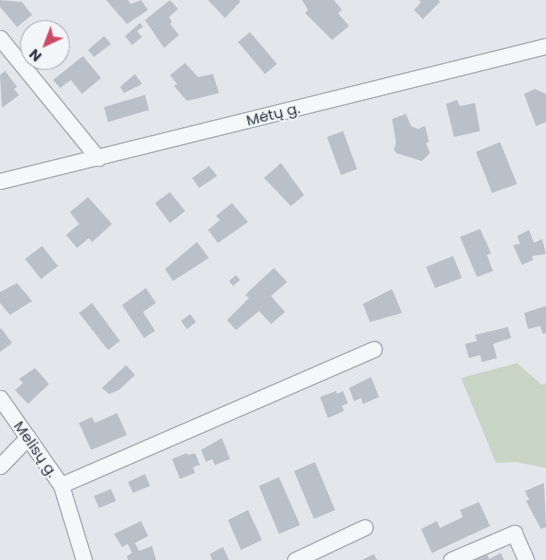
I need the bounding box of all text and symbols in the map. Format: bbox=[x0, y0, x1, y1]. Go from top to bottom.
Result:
north arrow bbox=[20, 20, 70, 70]
text: N bbox=[25, 44, 46, 66]
street label: Mėtų g. bbox=[244, 99, 302, 129]
street label: Melisų g. bbox=[10, 417, 62, 481]

